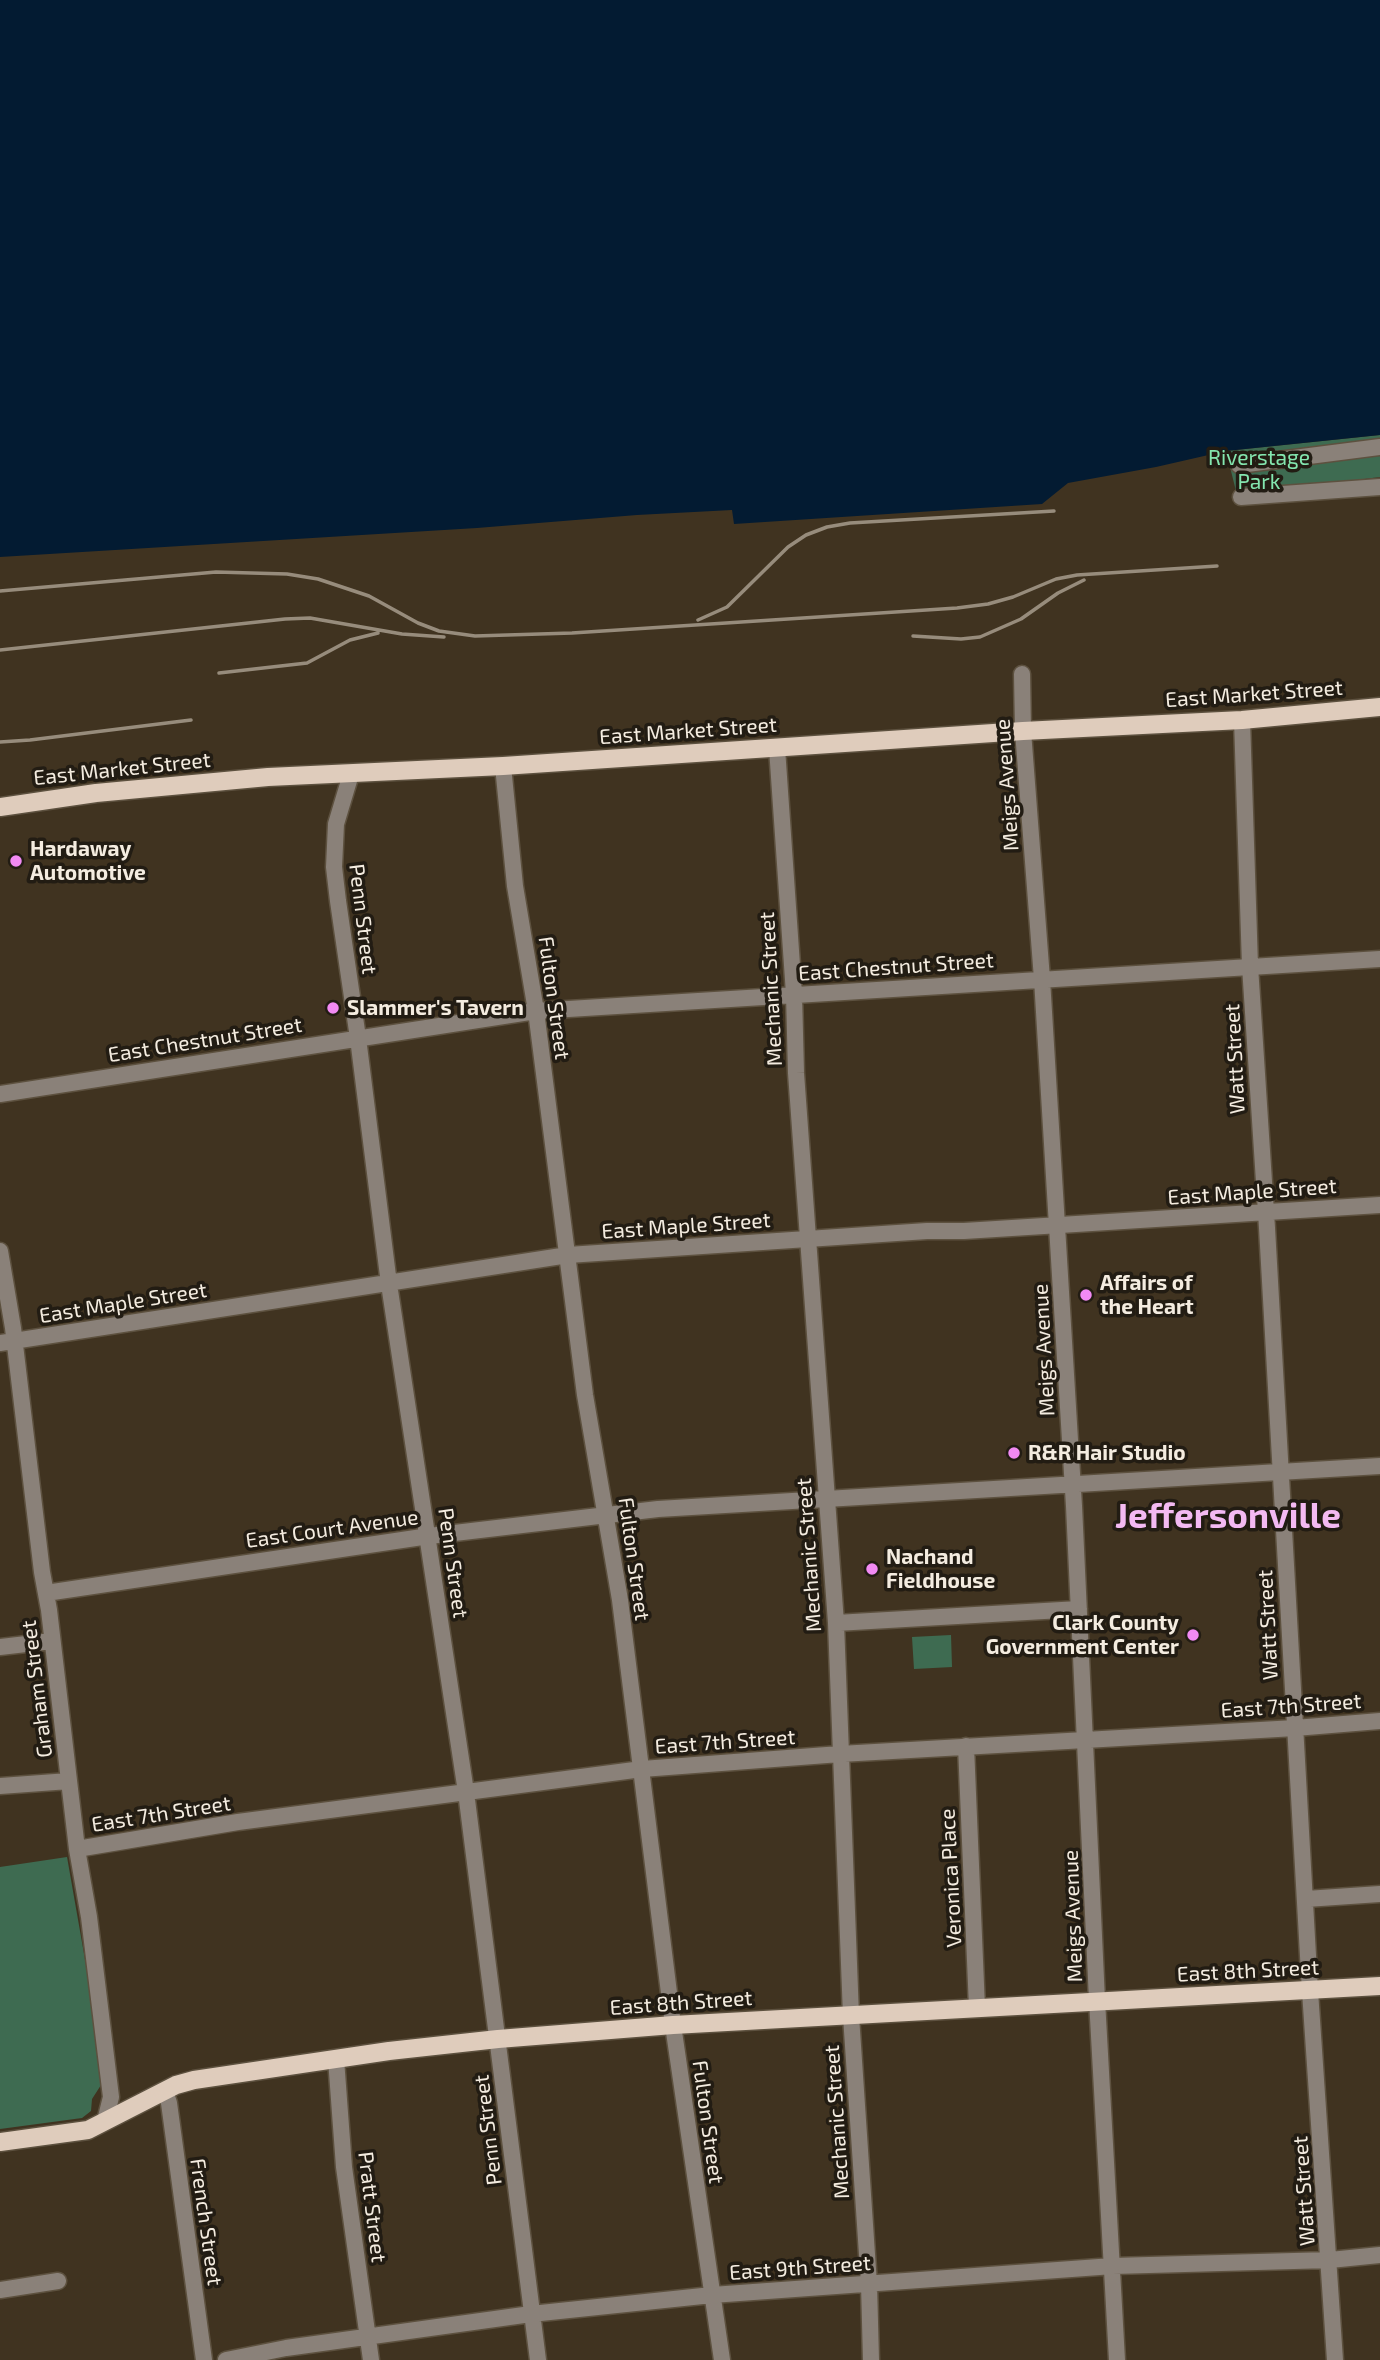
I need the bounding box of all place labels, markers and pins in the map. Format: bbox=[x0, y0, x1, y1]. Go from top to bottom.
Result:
place label: Hardaway Automotive bbox=[30, 836, 146, 886]
marker: Hardaway Automotive bbox=[8, 853, 24, 869]
place label: Slammer's Tavern bbox=[347, 995, 524, 1021]
marker: Slammer's Tavern bbox=[325, 1000, 341, 1016]
place label: Affairs of the Heart bbox=[1100, 1270, 1194, 1320]
marker: Affairs of the Heart bbox=[1078, 1287, 1094, 1303]
place label: R&R Hair Studio bbox=[1028, 1440, 1186, 1466]
marker: R&R Hair Studio bbox=[1006, 1445, 1022, 1461]
place label: Nachand Fieldhouse bbox=[886, 1544, 995, 1594]
marker: Nachand Fieldhouse bbox=[864, 1561, 880, 1577]
place label: Clark County Government Center bbox=[986, 1610, 1179, 1660]
marker: Clark County Government Center bbox=[1185, 1627, 1201, 1643]

